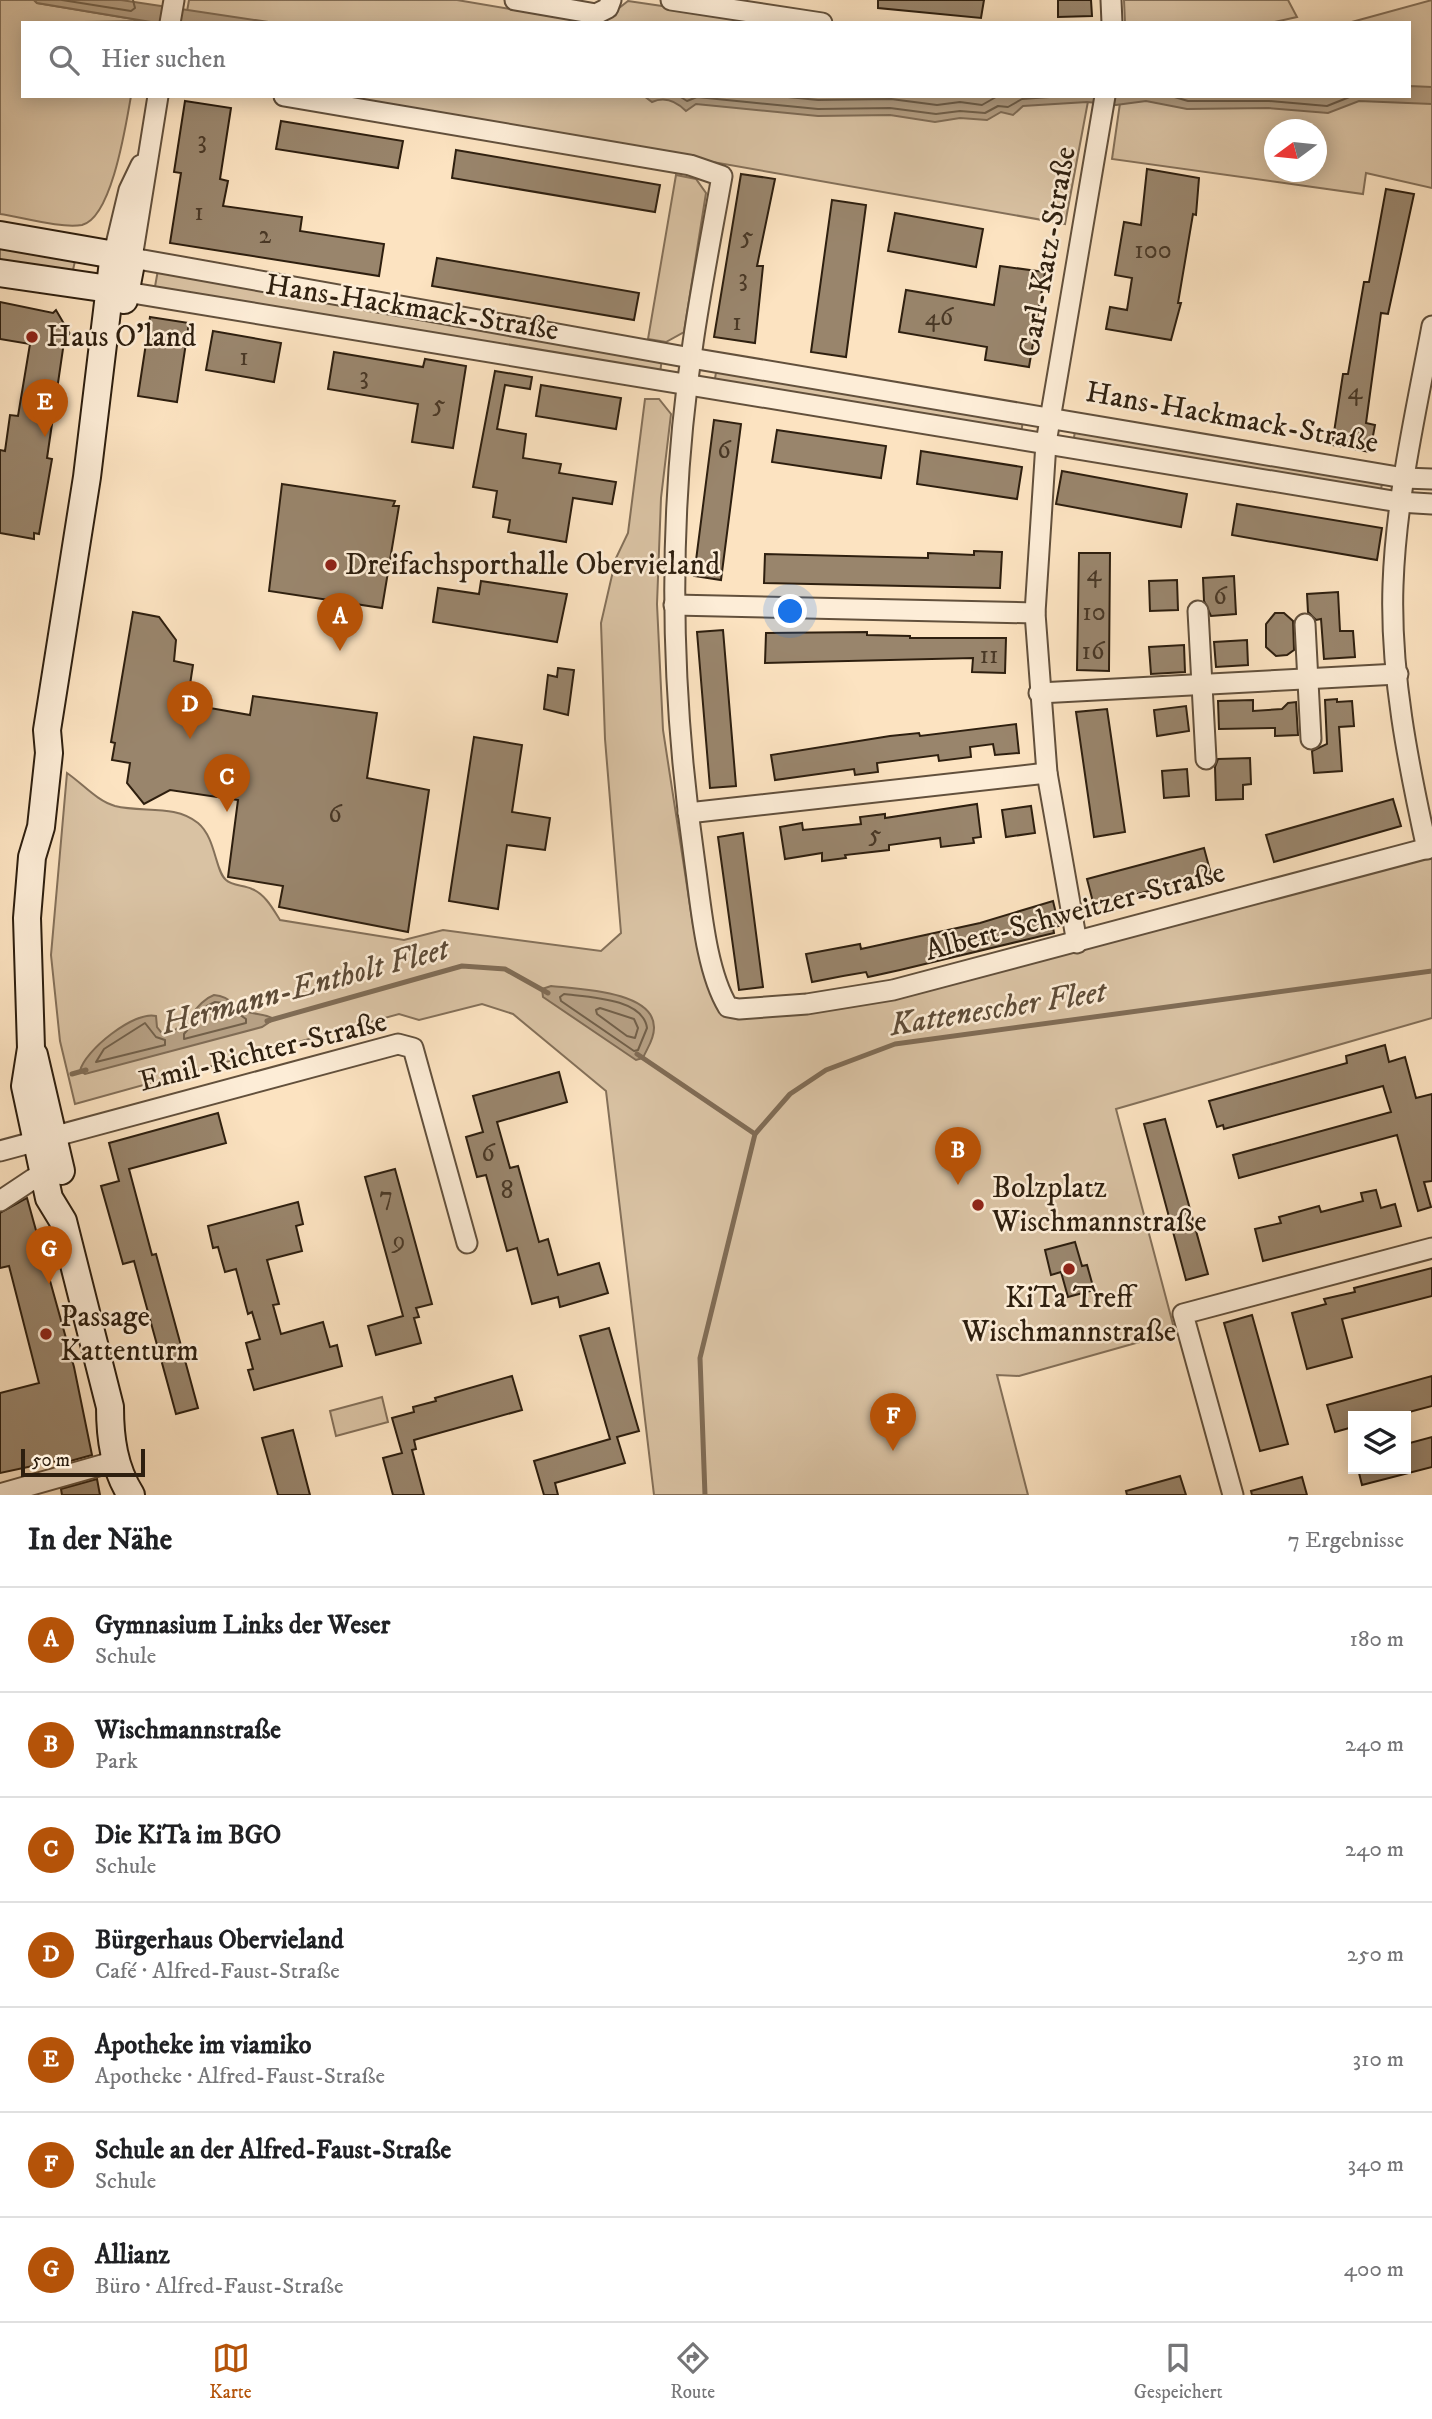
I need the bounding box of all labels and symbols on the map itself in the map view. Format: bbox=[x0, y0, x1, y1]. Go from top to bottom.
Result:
north arrow bbox=[1264, 119, 1327, 182]
house number: 3 bbox=[197, 124, 207, 157]
street label: Carl-Katz-Straße bbox=[1011, 144, 1085, 360]
house number: 1 bbox=[194, 196, 204, 229]
house number: 2 bbox=[259, 219, 272, 252]
house number: 5 bbox=[741, 220, 754, 253]
house number: 100 bbox=[1134, 234, 1172, 267]
house number: 3 bbox=[738, 262, 748, 295]
street label: Hans-Hackmack-Straße bbox=[263, 267, 561, 349]
house number: 46 bbox=[925, 301, 955, 334]
house number: 1 bbox=[732, 306, 742, 339]
place label: Haus O'land bbox=[46, 319, 196, 356]
marker: Haus O'land bbox=[24, 329, 40, 345]
house number: 1 bbox=[239, 341, 249, 374]
house number: 3 bbox=[359, 360, 369, 393]
street label: Hans-Hackmack-Straße bbox=[1083, 374, 1381, 462]
house number: 4 bbox=[1348, 375, 1364, 408]
pin: E bbox=[22, 379, 68, 437]
house number: 5 bbox=[433, 388, 446, 421]
house number: 6 bbox=[717, 434, 732, 467]
place label: Dreifachsporthalle Obervieland bbox=[345, 547, 720, 584]
marker: Dreifachsporthalle Obervieland bbox=[323, 557, 339, 573]
house number: 4 bbox=[1087, 557, 1103, 590]
house number: 6 bbox=[1213, 580, 1228, 613]
pin: A bbox=[317, 593, 363, 651]
your location bbox=[773, 594, 807, 628]
house number: 10 bbox=[1082, 596, 1106, 629]
house number: 16 bbox=[1082, 635, 1106, 668]
house number: 11 bbox=[979, 639, 999, 672]
pin: D bbox=[167, 681, 213, 739]
pin: C bbox=[204, 754, 250, 812]
house number: 6 bbox=[328, 798, 343, 831]
house number: 5 bbox=[869, 818, 882, 851]
street label: Albert-Schweitzer-Straße bbox=[921, 854, 1229, 970]
water label: Hermann-Entholt Fleet bbox=[156, 929, 455, 1045]
water label: Kattenescher Fleet bbox=[886, 972, 1111, 1046]
street label: Emil-Richter-Straße bbox=[135, 1003, 391, 1101]
pin: B bbox=[935, 1127, 981, 1185]
house number: 6 bbox=[481, 1137, 496, 1170]
place label: Bolzplatz Wischmannstraße bbox=[991, 1170, 1207, 1241]
house number: 8 bbox=[500, 1174, 514, 1207]
house number: 7 bbox=[379, 1180, 393, 1213]
marker: Bolzplatz Wischmannstraße bbox=[970, 1197, 986, 1213]
house number: 9 bbox=[391, 1224, 405, 1257]
pin: G bbox=[26, 1226, 72, 1284]
marker: KiTa Treff Wischmannstraße bbox=[1061, 1261, 1077, 1277]
place label: KiTa Treff Wischmannstraße bbox=[961, 1280, 1176, 1351]
place label: Passage Kattenturm bbox=[60, 1299, 199, 1370]
marker: Passage Kattenturm bbox=[38, 1326, 54, 1342]
pin: F bbox=[870, 1393, 916, 1451]
scale bar bbox=[21, 1446, 145, 1478]

